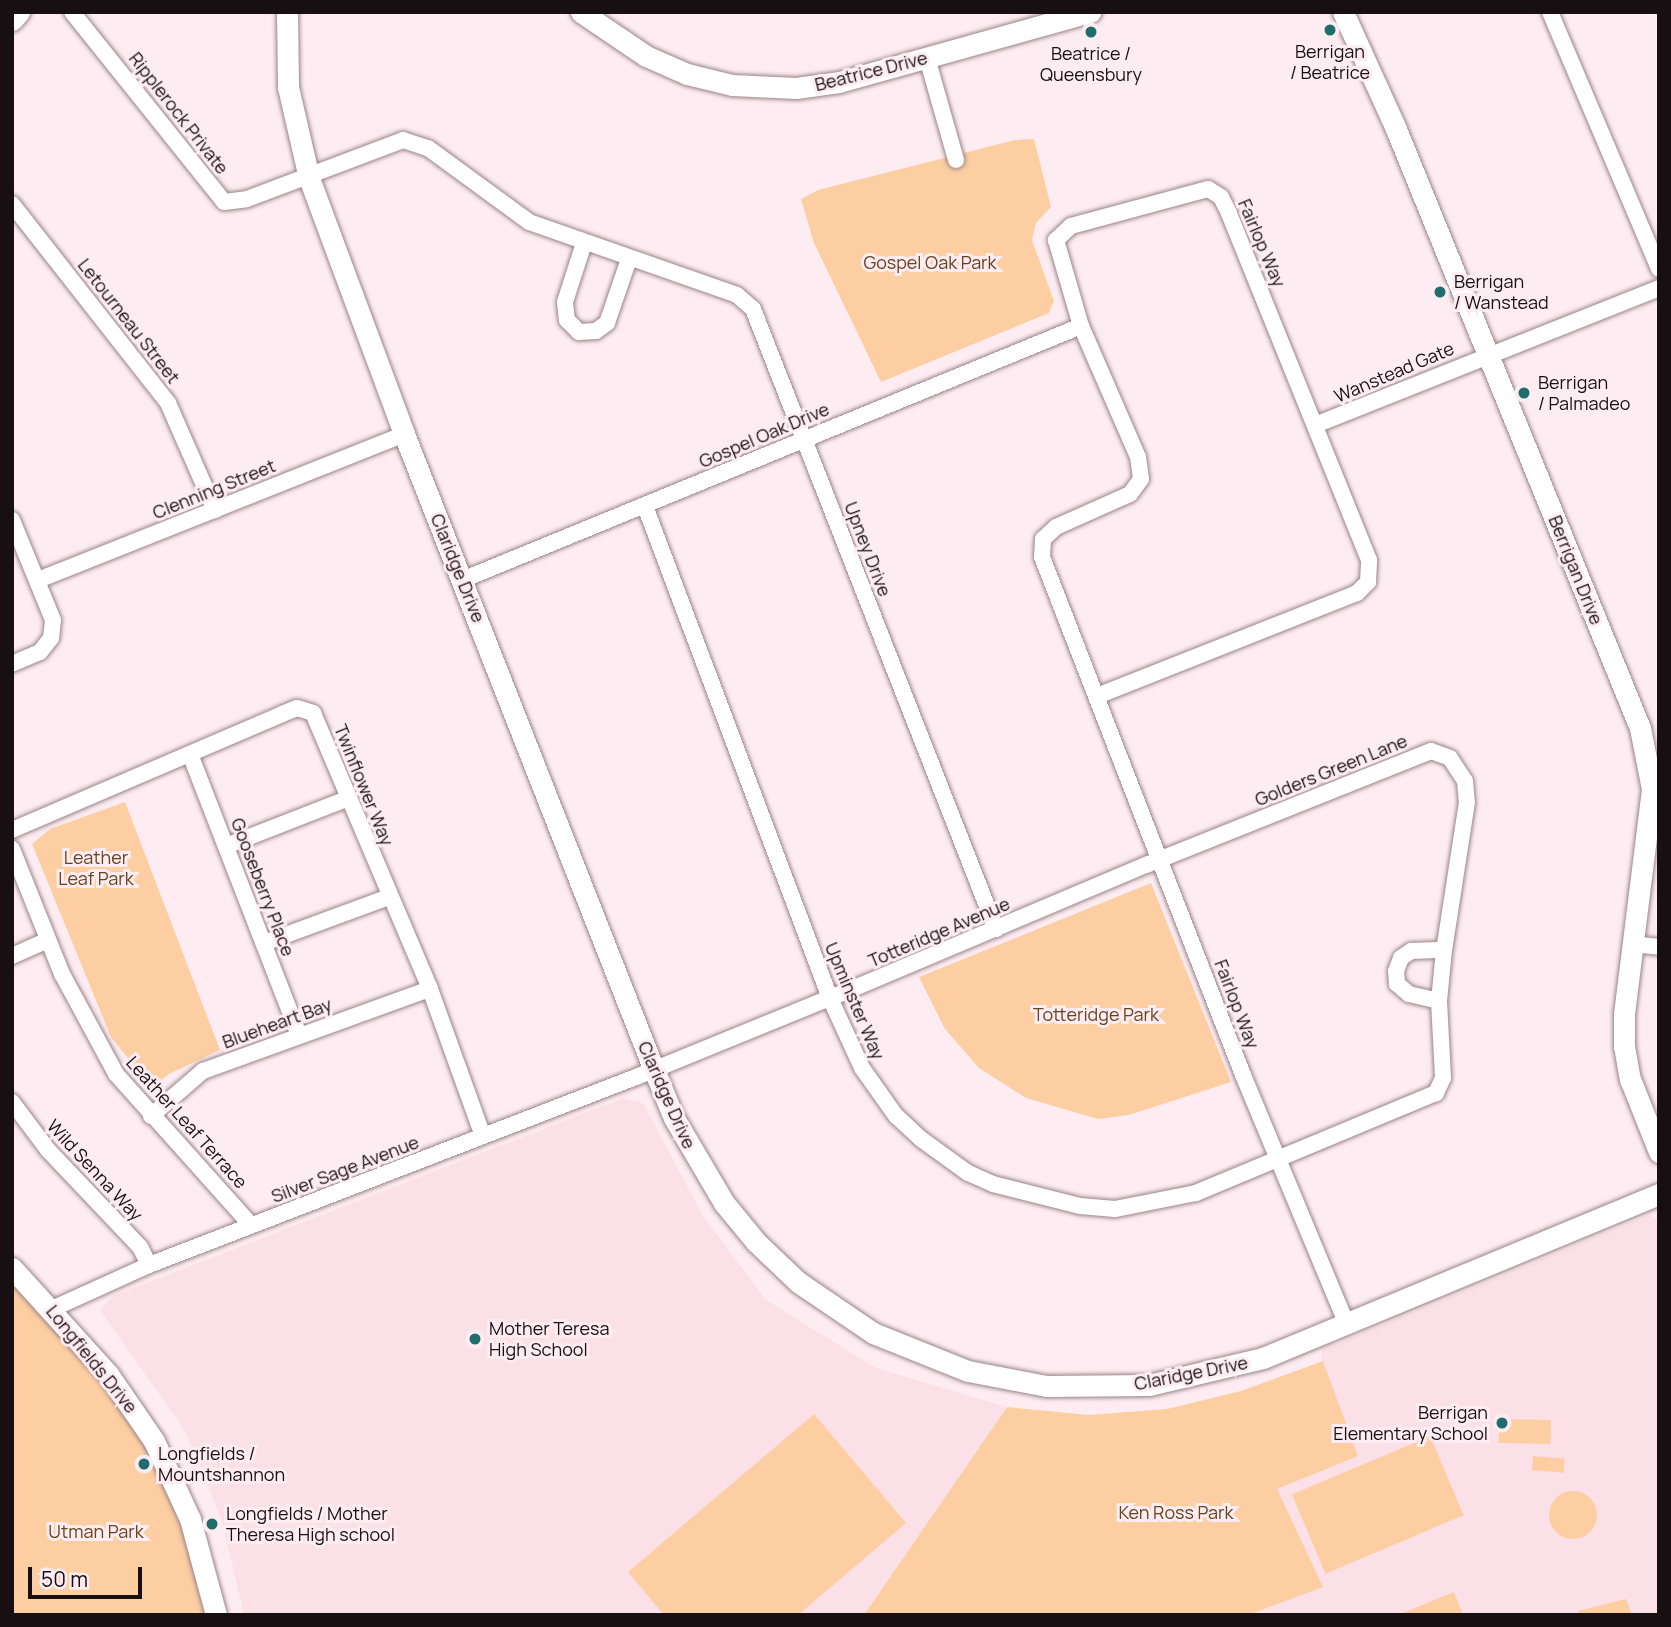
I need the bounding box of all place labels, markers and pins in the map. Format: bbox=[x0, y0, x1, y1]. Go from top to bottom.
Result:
marker: Berrigan / Beatrice bbox=[1322, 22, 1338, 38]
marker: Beatrice / Queensbury bbox=[1083, 24, 1099, 40]
place label: Berrigan / Beatrice bbox=[1290, 41, 1370, 84]
place label: Beatrice / Queensbury bbox=[1040, 43, 1142, 86]
place label: Berrigan / Wanstead bbox=[1454, 271, 1549, 314]
marker: Berrigan / Wanstead bbox=[1432, 284, 1448, 300]
place label: Berrigan / Palmadeo bbox=[1538, 372, 1630, 414]
marker: Berrigan / Palmadeo bbox=[1516, 385, 1532, 401]
place label: Mother Teresa High School bbox=[489, 1318, 609, 1360]
marker: Mother Teresa High School bbox=[467, 1331, 483, 1347]
place label: Berrigan Elementary School bbox=[1333, 1402, 1488, 1444]
marker: Berrigan Elementary School bbox=[1494, 1415, 1510, 1431]
place label: Longfields / Mountshannon bbox=[158, 1443, 285, 1486]
marker: Longfields / Mountshannon bbox=[136, 1456, 152, 1472]
place label: Longfields / Mother Theresa High school bbox=[226, 1503, 395, 1546]
marker: Longfields / Mother Theresa High school bbox=[204, 1516, 220, 1532]

